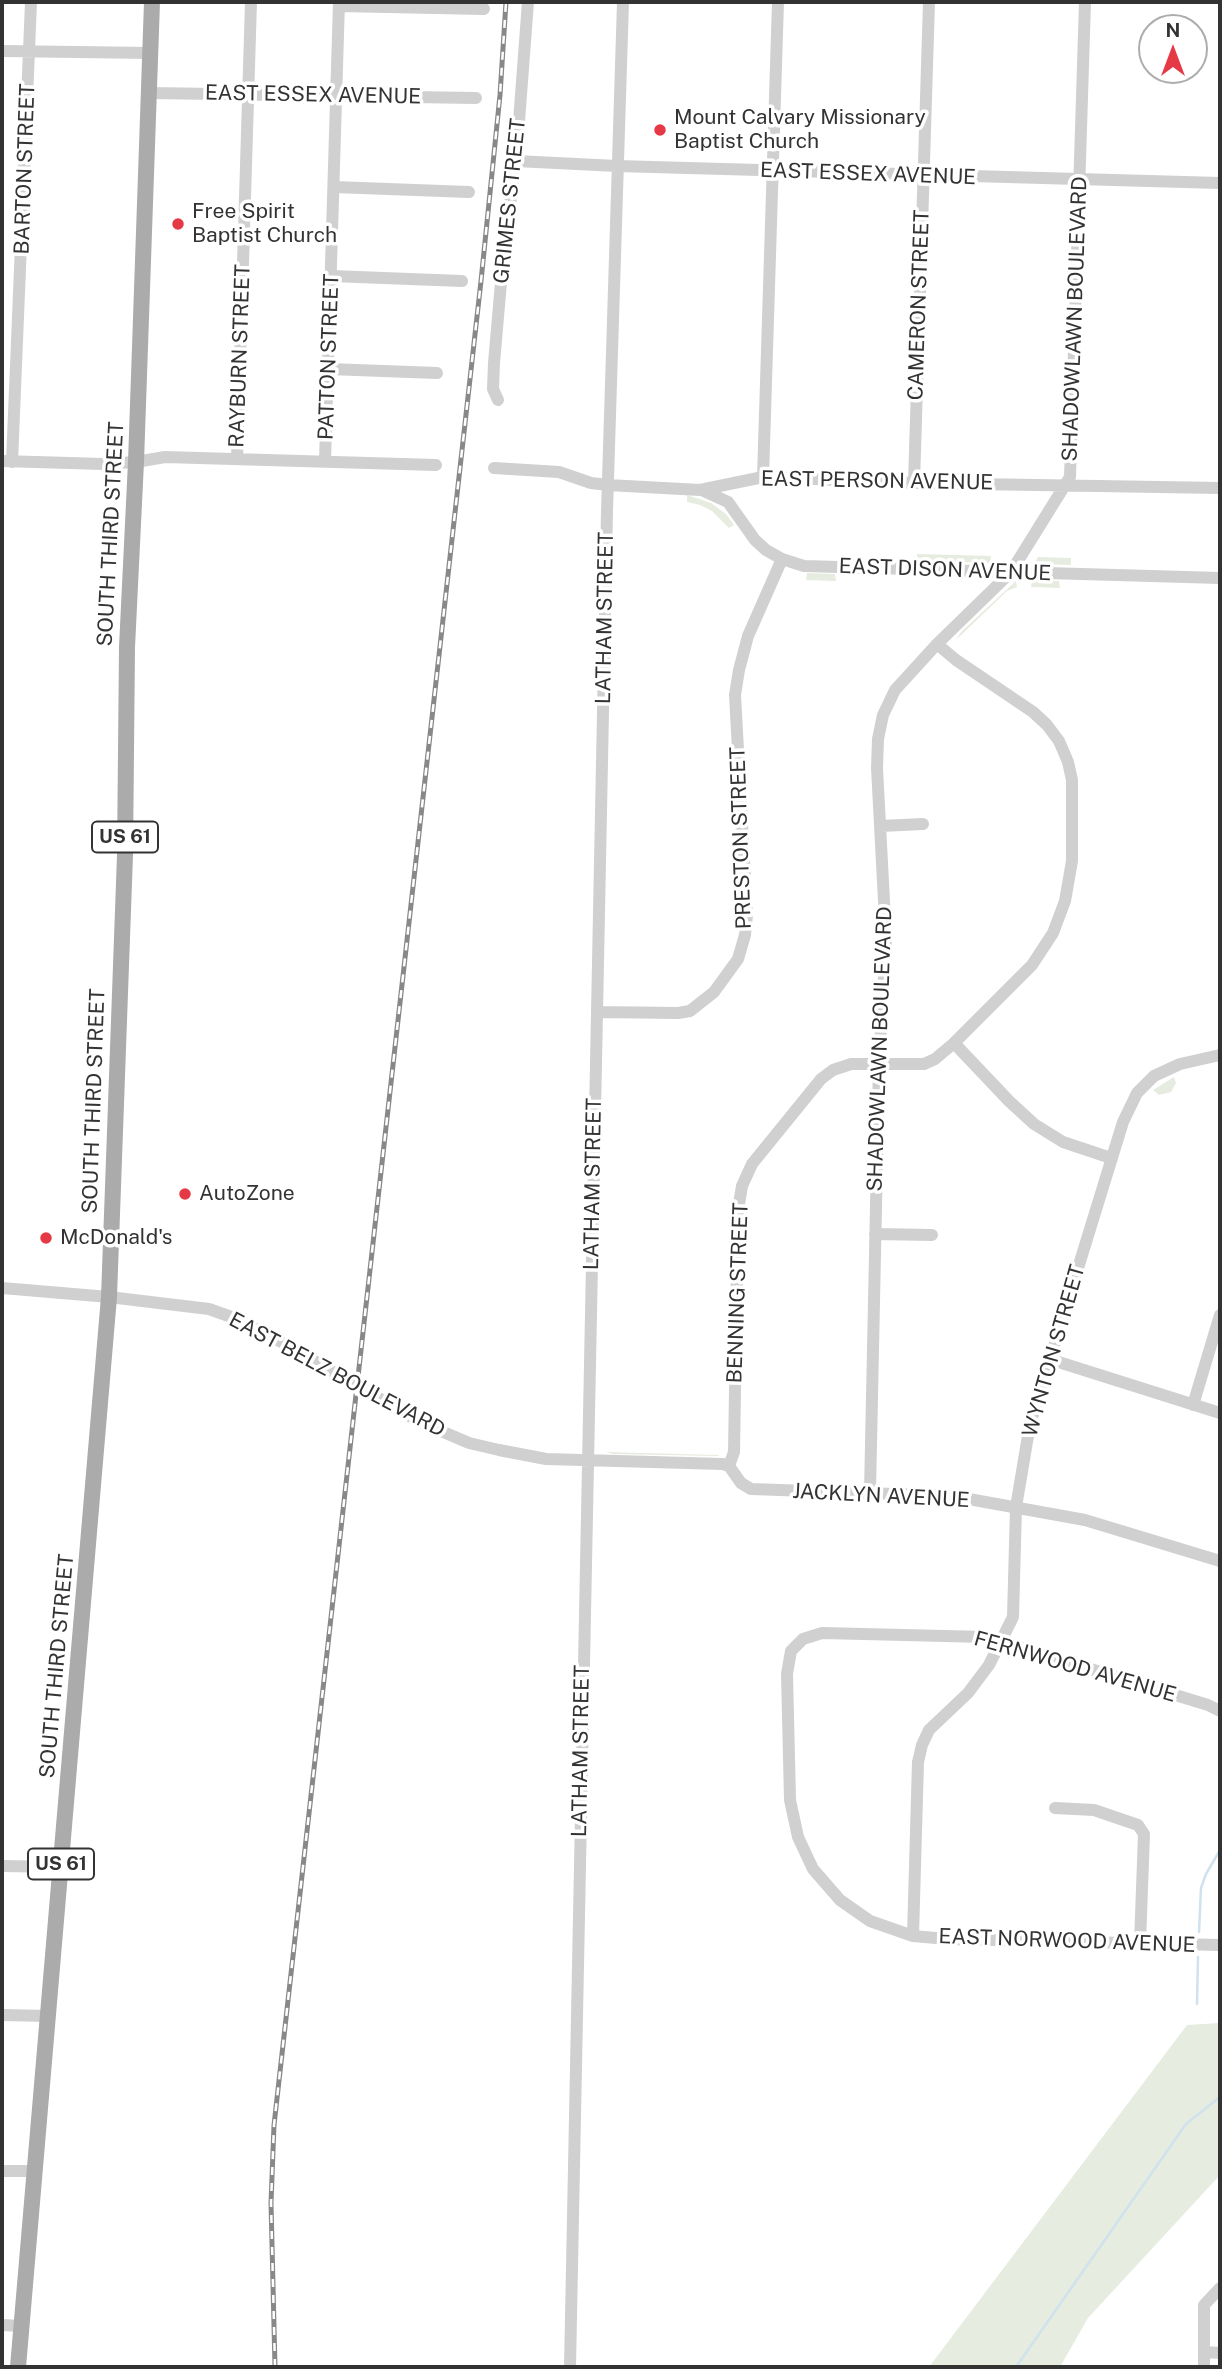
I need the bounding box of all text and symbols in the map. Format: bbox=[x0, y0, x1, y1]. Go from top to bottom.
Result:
north arrow bbox=[1138, 14, 1208, 84]
text: N bbox=[1166, 19, 1180, 41]
street label: EAST ESSEX AVENUE bbox=[205, 81, 421, 109]
street label: BARTON STREET bbox=[9, 83, 41, 255]
place label: Mount Calvary Missionary Baptist Church bbox=[674, 105, 926, 155]
street label: GRIMES STREET bbox=[489, 117, 531, 285]
marker: Mount Calvary Missionary Baptist Church bbox=[652, 122, 668, 138]
street label: EAST ESSEX AVENUE bbox=[759, 158, 977, 190]
street label: SHADOWLAWN BOULEVARD bbox=[1057, 176, 1093, 462]
place label: Free Spirit Baptist Church bbox=[192, 199, 337, 249]
street label: CAMERON STREET bbox=[903, 209, 935, 401]
marker: Free Spirit Baptist Church bbox=[170, 216, 186, 232]
street label: RAYBURN STREET bbox=[224, 264, 256, 448]
street label: PATTON STREET bbox=[314, 273, 344, 441]
street label: SOUTH THIRD STREET bbox=[93, 421, 129, 647]
street label: EAST PERSON AVENUE bbox=[761, 466, 993, 496]
street label: LATHAM STREET bbox=[591, 532, 619, 704]
street label: EAST DISON AVENUE bbox=[838, 554, 1052, 586]
street label: PRESTON STREET bbox=[725, 746, 757, 930]
road number: US 61 bbox=[92, 822, 158, 852]
street label: SHADOWLAWN BOULEVARD bbox=[862, 906, 898, 1192]
street label: SOUTH THIRD STREET bbox=[77, 988, 111, 1214]
street label: LATHAM STREET bbox=[579, 1098, 607, 1270]
place label: AutoZone bbox=[199, 1181, 295, 1207]
marker: AutoZone bbox=[177, 1186, 193, 1202]
street label: BENNING STREET bbox=[722, 1202, 754, 1384]
place label: McDonald's bbox=[60, 1225, 172, 1251]
marker: McDonald's bbox=[38, 1230, 54, 1246]
street label: WYNTON STREET bbox=[1017, 1262, 1091, 1440]
street label: EAST BELZ BOULEVARD bbox=[225, 1307, 449, 1443]
street label: JACKLYN AVENUE bbox=[792, 1479, 970, 1513]
street label: SOUTH THIRD STREET bbox=[35, 1553, 79, 1779]
street label: FERNWOOD AVENUE bbox=[971, 1626, 1179, 1708]
street label: LATHAM STREET bbox=[567, 1665, 595, 1837]
road number: US 61 bbox=[28, 1848, 94, 1880]
street label: EAST NORWOOD AVENUE bbox=[938, 1924, 1196, 1958]

